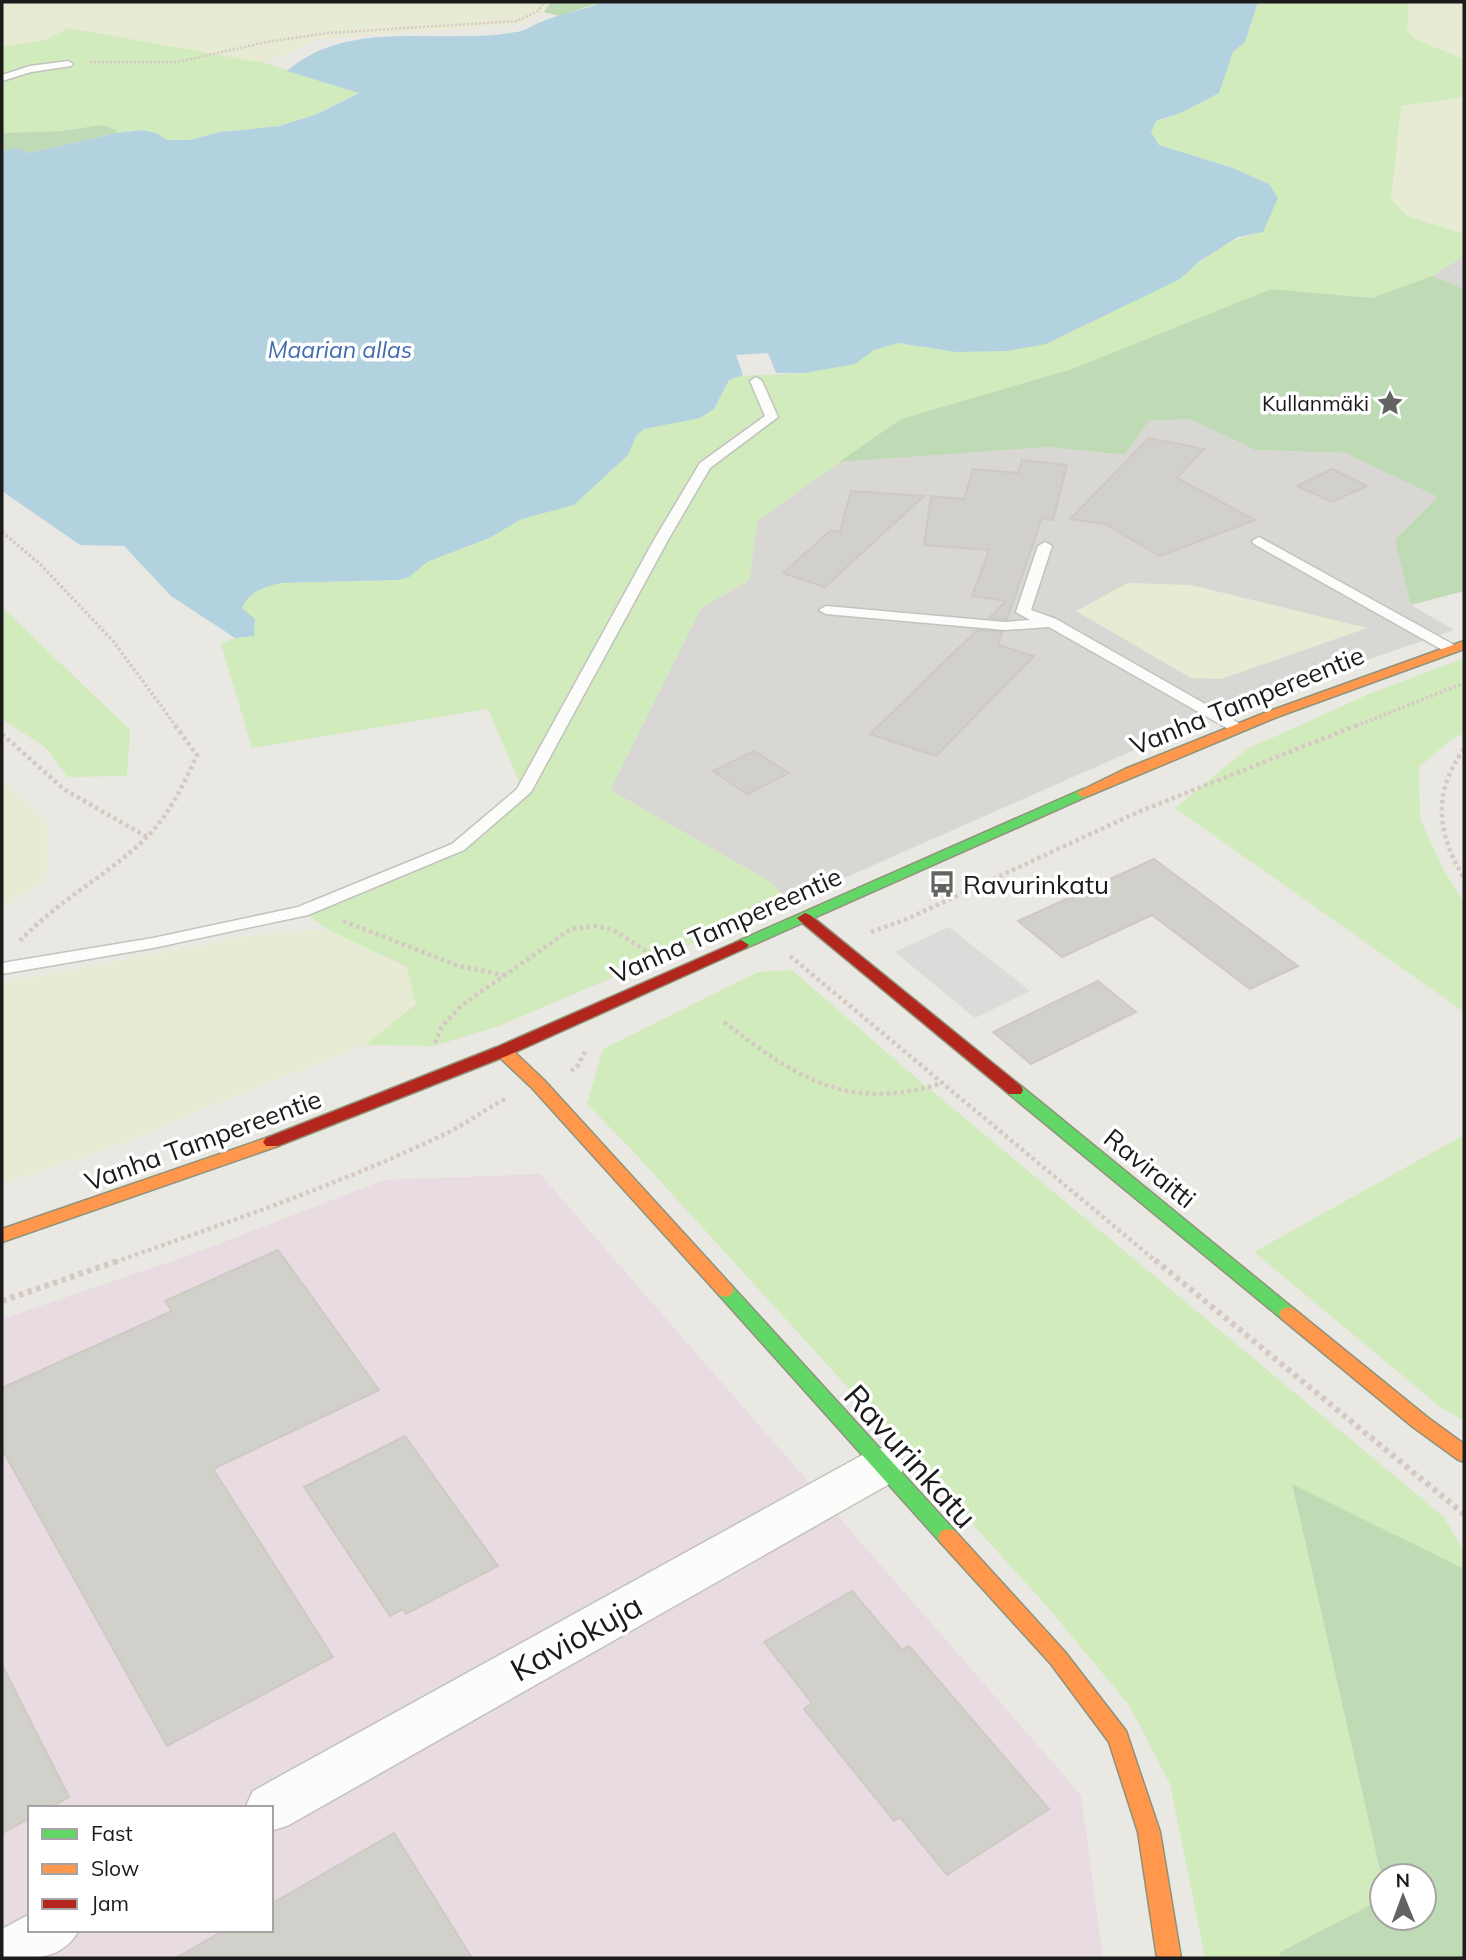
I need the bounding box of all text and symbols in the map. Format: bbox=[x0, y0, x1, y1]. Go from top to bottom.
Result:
water label: Maarian allas bbox=[268, 335, 412, 364]
place icon: Kullanmäki bbox=[1375, 388, 1405, 418]
place label: Kullanmäki bbox=[1262, 390, 1369, 416]
street label: Vanha Tampereentie bbox=[1125, 638, 1369, 762]
street label: Vanha Tampereentie bbox=[605, 859, 847, 991]
place label: Ravurinkatu bbox=[963, 868, 1109, 901]
bus stop icon: Ravurinkatu bbox=[927, 869, 957, 899]
street label: Vanha Tampereentie bbox=[80, 1082, 326, 1198]
street label: Raviraitti bbox=[1097, 1121, 1203, 1215]
street label: Ravurinkatu bbox=[836, 1376, 986, 1536]
street label: Kaviokuja bbox=[503, 1585, 649, 1689]
legend bbox=[28, 1806, 273, 1932]
text: Fast bbox=[91, 1820, 133, 1846]
text: Slow bbox=[91, 1855, 139, 1881]
north arrow bbox=[1368, 1862, 1438, 1932]
text: N bbox=[1395, 1868, 1410, 1892]
text: Jam bbox=[91, 1890, 129, 1916]

